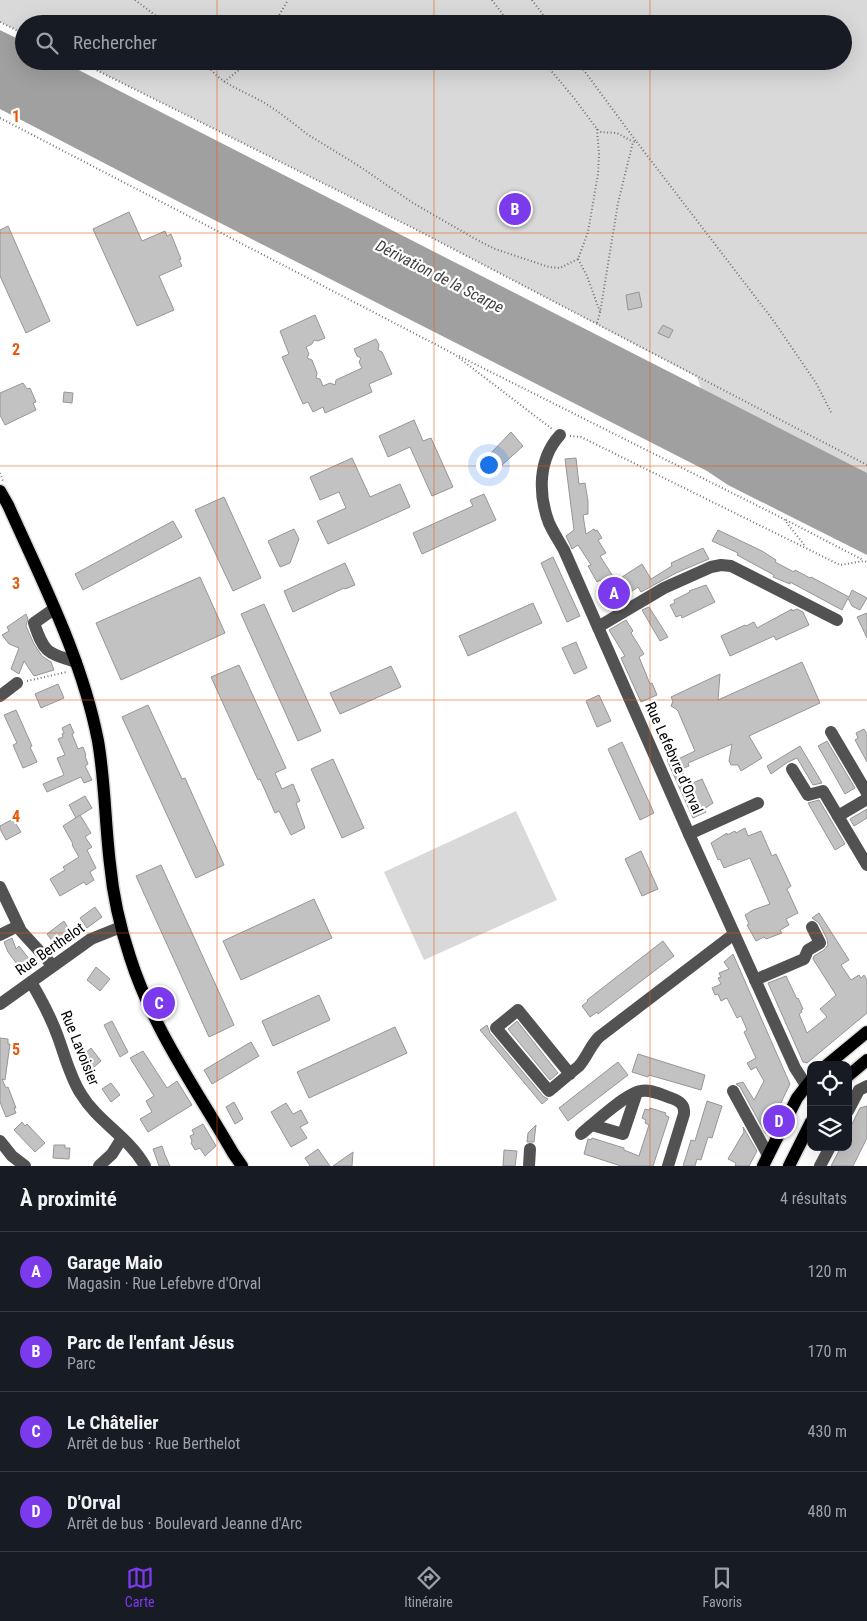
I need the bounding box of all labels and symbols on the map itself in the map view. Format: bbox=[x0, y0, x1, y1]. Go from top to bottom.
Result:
text: 1 bbox=[12, 107, 20, 126]
pin: B bbox=[499, 190, 531, 228]
water label: Dérivation de la Scarpe bbox=[373, 236, 507, 317]
text: 2 bbox=[12, 340, 20, 359]
your location bbox=[476, 452, 502, 478]
text: 3 bbox=[12, 574, 20, 593]
pin: A bbox=[598, 574, 630, 612]
street label: Rue Lefebvre d'Orval bbox=[641, 699, 707, 817]
text: 4 bbox=[12, 807, 20, 826]
street label: Rue Berthelot bbox=[12, 919, 88, 979]
pin: C bbox=[143, 984, 175, 1022]
street label: Rue Lavoisier bbox=[57, 1008, 103, 1088]
text: 5 bbox=[12, 1040, 20, 1059]
pin: D bbox=[763, 1102, 795, 1140]

